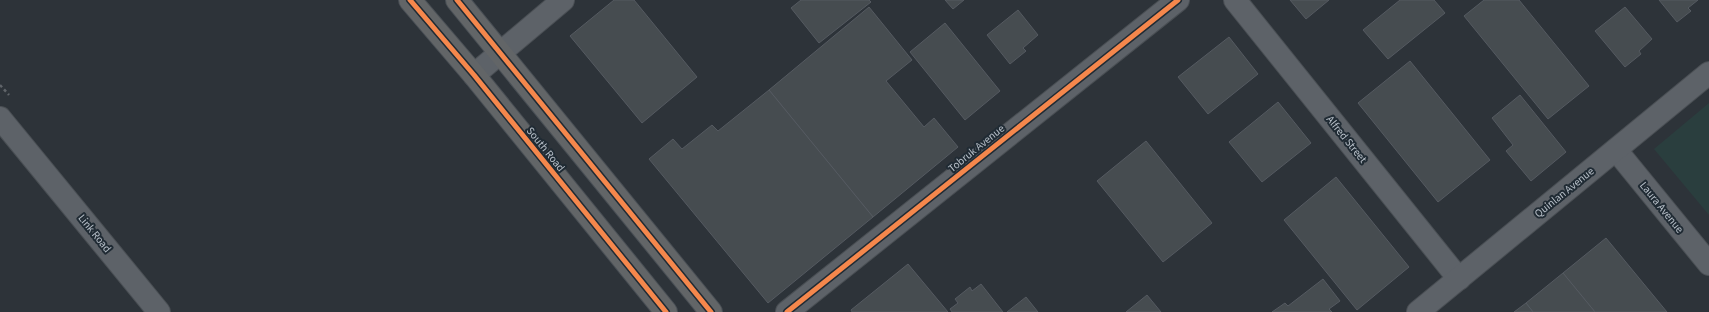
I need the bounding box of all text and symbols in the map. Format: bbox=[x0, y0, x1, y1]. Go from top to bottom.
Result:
street label: Alfred Street bbox=[1323, 112, 1371, 166]
street label: Tobruk Avenue bbox=[945, 121, 1008, 176]
street label: South Road bbox=[523, 124, 568, 175]
street label: Quinlan Avenue bbox=[1531, 163, 1598, 221]
street label: Laura Avenue bbox=[1636, 178, 1687, 237]
street label: Link Road bbox=[75, 211, 115, 256]

